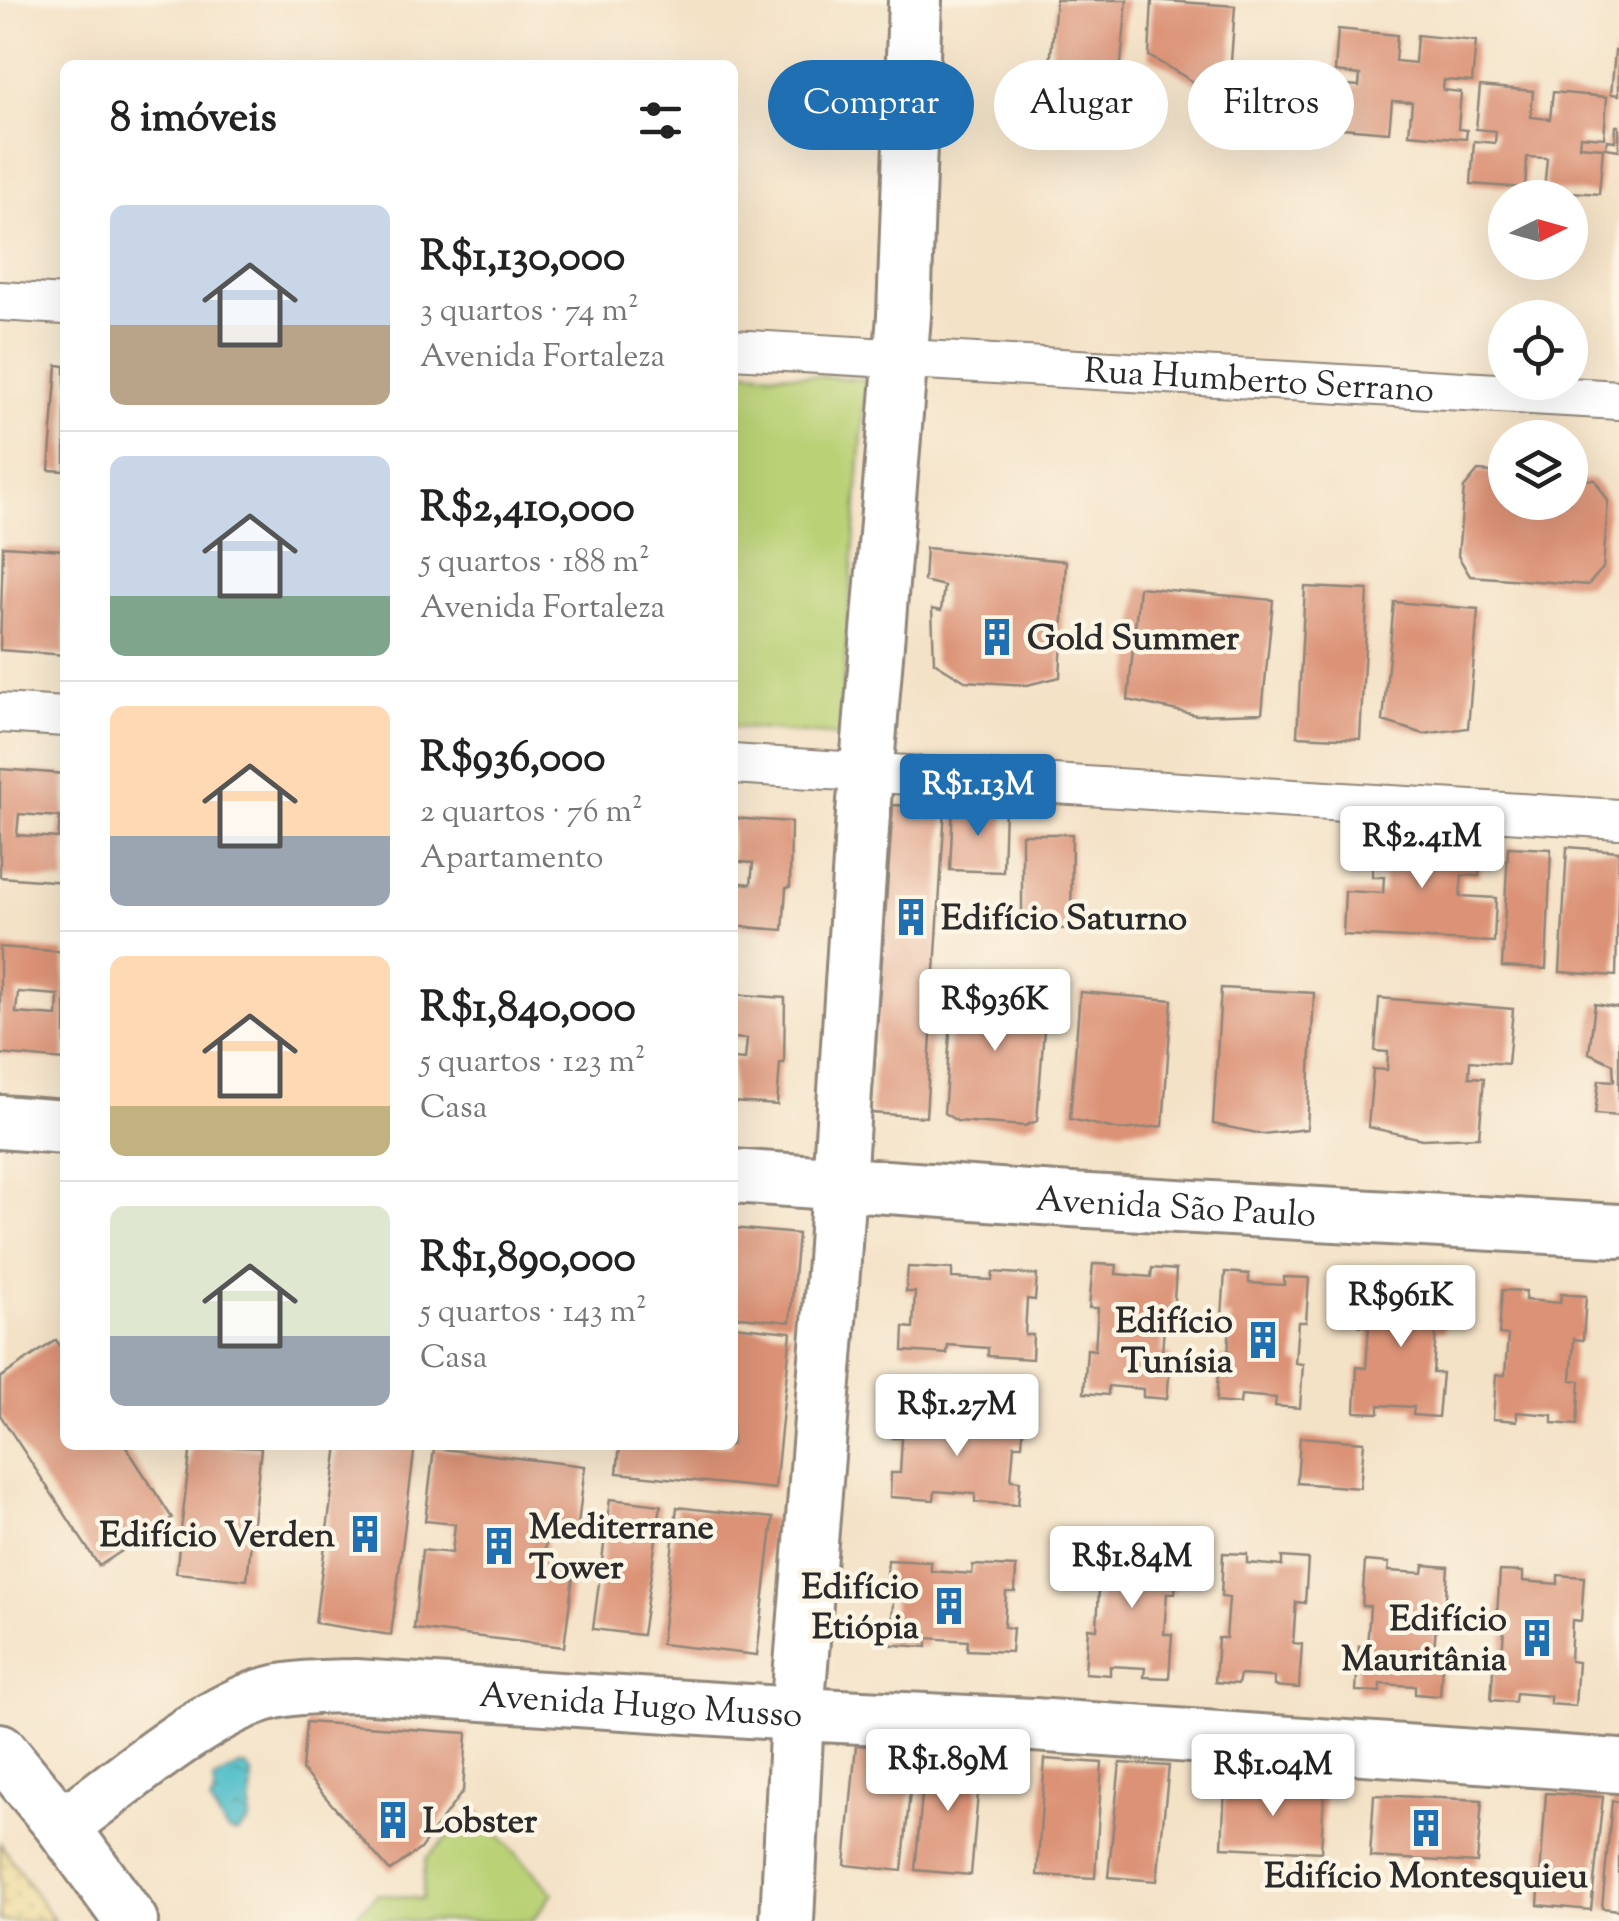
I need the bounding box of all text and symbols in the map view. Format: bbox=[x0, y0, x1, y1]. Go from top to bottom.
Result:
chip: Comprar bbox=[768, 60, 974, 150]
chip: Alugar bbox=[994, 60, 1168, 150]
chip: Filtros bbox=[1188, 60, 1354, 150]
text: 8 imóveis bbox=[110, 90, 277, 150]
icon: filters bbox=[633, 93, 688, 148]
north arrow bbox=[1488, 180, 1588, 280]
map controls bbox=[1488, 180, 1588, 520]
text: R$1,130,000 bbox=[420, 229, 625, 289]
icon: home bbox=[190, 245, 310, 365]
text: 3 quartos · 74 m² bbox=[420, 289, 639, 335]
button: locate bbox=[1488, 300, 1588, 400]
text: Avenida Fortaleza bbox=[420, 335, 665, 381]
street label: Rua Humberto Serrano bbox=[1082, 347, 1435, 418]
button: layers bbox=[1488, 420, 1588, 520]
text: R$2,410,000 bbox=[420, 480, 635, 540]
icon: home bbox=[190, 496, 310, 616]
text: 5 quartos · 188 m² bbox=[420, 540, 650, 586]
text: Avenida Fortaleza bbox=[420, 586, 665, 632]
place label: Gold Summer bbox=[1027, 615, 1240, 666]
building icon: Gold Summer bbox=[976, 616, 1018, 658]
text: R$936,000 bbox=[420, 730, 606, 790]
icon: home bbox=[190, 746, 310, 866]
pin: R$1.13M bbox=[886, 754, 1070, 839]
text: R$1.13M bbox=[922, 763, 1034, 809]
text: 2 quartos · 76 m² bbox=[420, 790, 643, 836]
pin: R$2.41M bbox=[1330, 806, 1514, 891]
text: R$2.41M bbox=[1362, 815, 1482, 861]
text: Apartamento bbox=[420, 836, 604, 882]
place label: Edifício Saturno bbox=[941, 895, 1187, 946]
building icon: Edifício Saturno bbox=[890, 896, 932, 938]
pin: R$936K bbox=[914, 969, 1076, 1054]
text: R$936K bbox=[941, 978, 1049, 1024]
text: R$1,840,000 bbox=[420, 980, 636, 1040]
icon: home bbox=[190, 996, 310, 1116]
text: 5 quartos · 123 m² bbox=[420, 1040, 646, 1086]
text: Casa bbox=[420, 1086, 487, 1132]
street label: Avenida São Paulo bbox=[1034, 1176, 1317, 1243]
text: R$1,890,000 bbox=[420, 1230, 636, 1290]
icon: home bbox=[190, 1246, 310, 1366]
pin: R$961K bbox=[1320, 1265, 1482, 1350]
text: R$961K bbox=[1348, 1274, 1454, 1320]
text: 5 quartos · 143 m² bbox=[420, 1290, 647, 1336]
place label: Edifício Tunísia bbox=[1116, 1298, 1233, 1389]
building icon: Edifício Tunísia bbox=[1242, 1319, 1284, 1361]
text: Casa bbox=[420, 1336, 487, 1382]
pin: R$1.27M bbox=[865, 1374, 1049, 1459]
text: R$1.27M bbox=[898, 1383, 1016, 1429]
place label: Mediterrane Tower bbox=[529, 1504, 714, 1595]
place label: Edifício Verden bbox=[99, 1512, 335, 1563]
building icon: Edifício Verden bbox=[344, 1513, 386, 1555]
building icon: Mediterrane Tower bbox=[478, 1525, 520, 1567]
pin: R$1.84M bbox=[1040, 1526, 1224, 1611]
text: R$1.84M bbox=[1072, 1535, 1192, 1581]
place label: Edifício Etiópia bbox=[802, 1564, 919, 1655]
building icon: Edifício Etiópia bbox=[928, 1585, 970, 1627]
place label: Edifício Mauritânia bbox=[1341, 1596, 1507, 1687]
building icon: Edifício Mauritânia bbox=[1516, 1617, 1558, 1659]
street label: Avenida Hugo Musso bbox=[477, 1672, 804, 1743]
pin: R$1.89M bbox=[856, 1729, 1040, 1814]
pin: R$1.04M bbox=[1181, 1734, 1365, 1819]
text: R$1.89M bbox=[888, 1738, 1008, 1784]
text: R$1.04M bbox=[1213, 1743, 1333, 1789]
place label: Lobster bbox=[423, 1798, 538, 1849]
building icon: Lobster bbox=[372, 1799, 414, 1841]
building icon: Edifício Montesquieu bbox=[1405, 1807, 1447, 1849]
place label: Edifício Montesquieu bbox=[1264, 1853, 1588, 1904]

